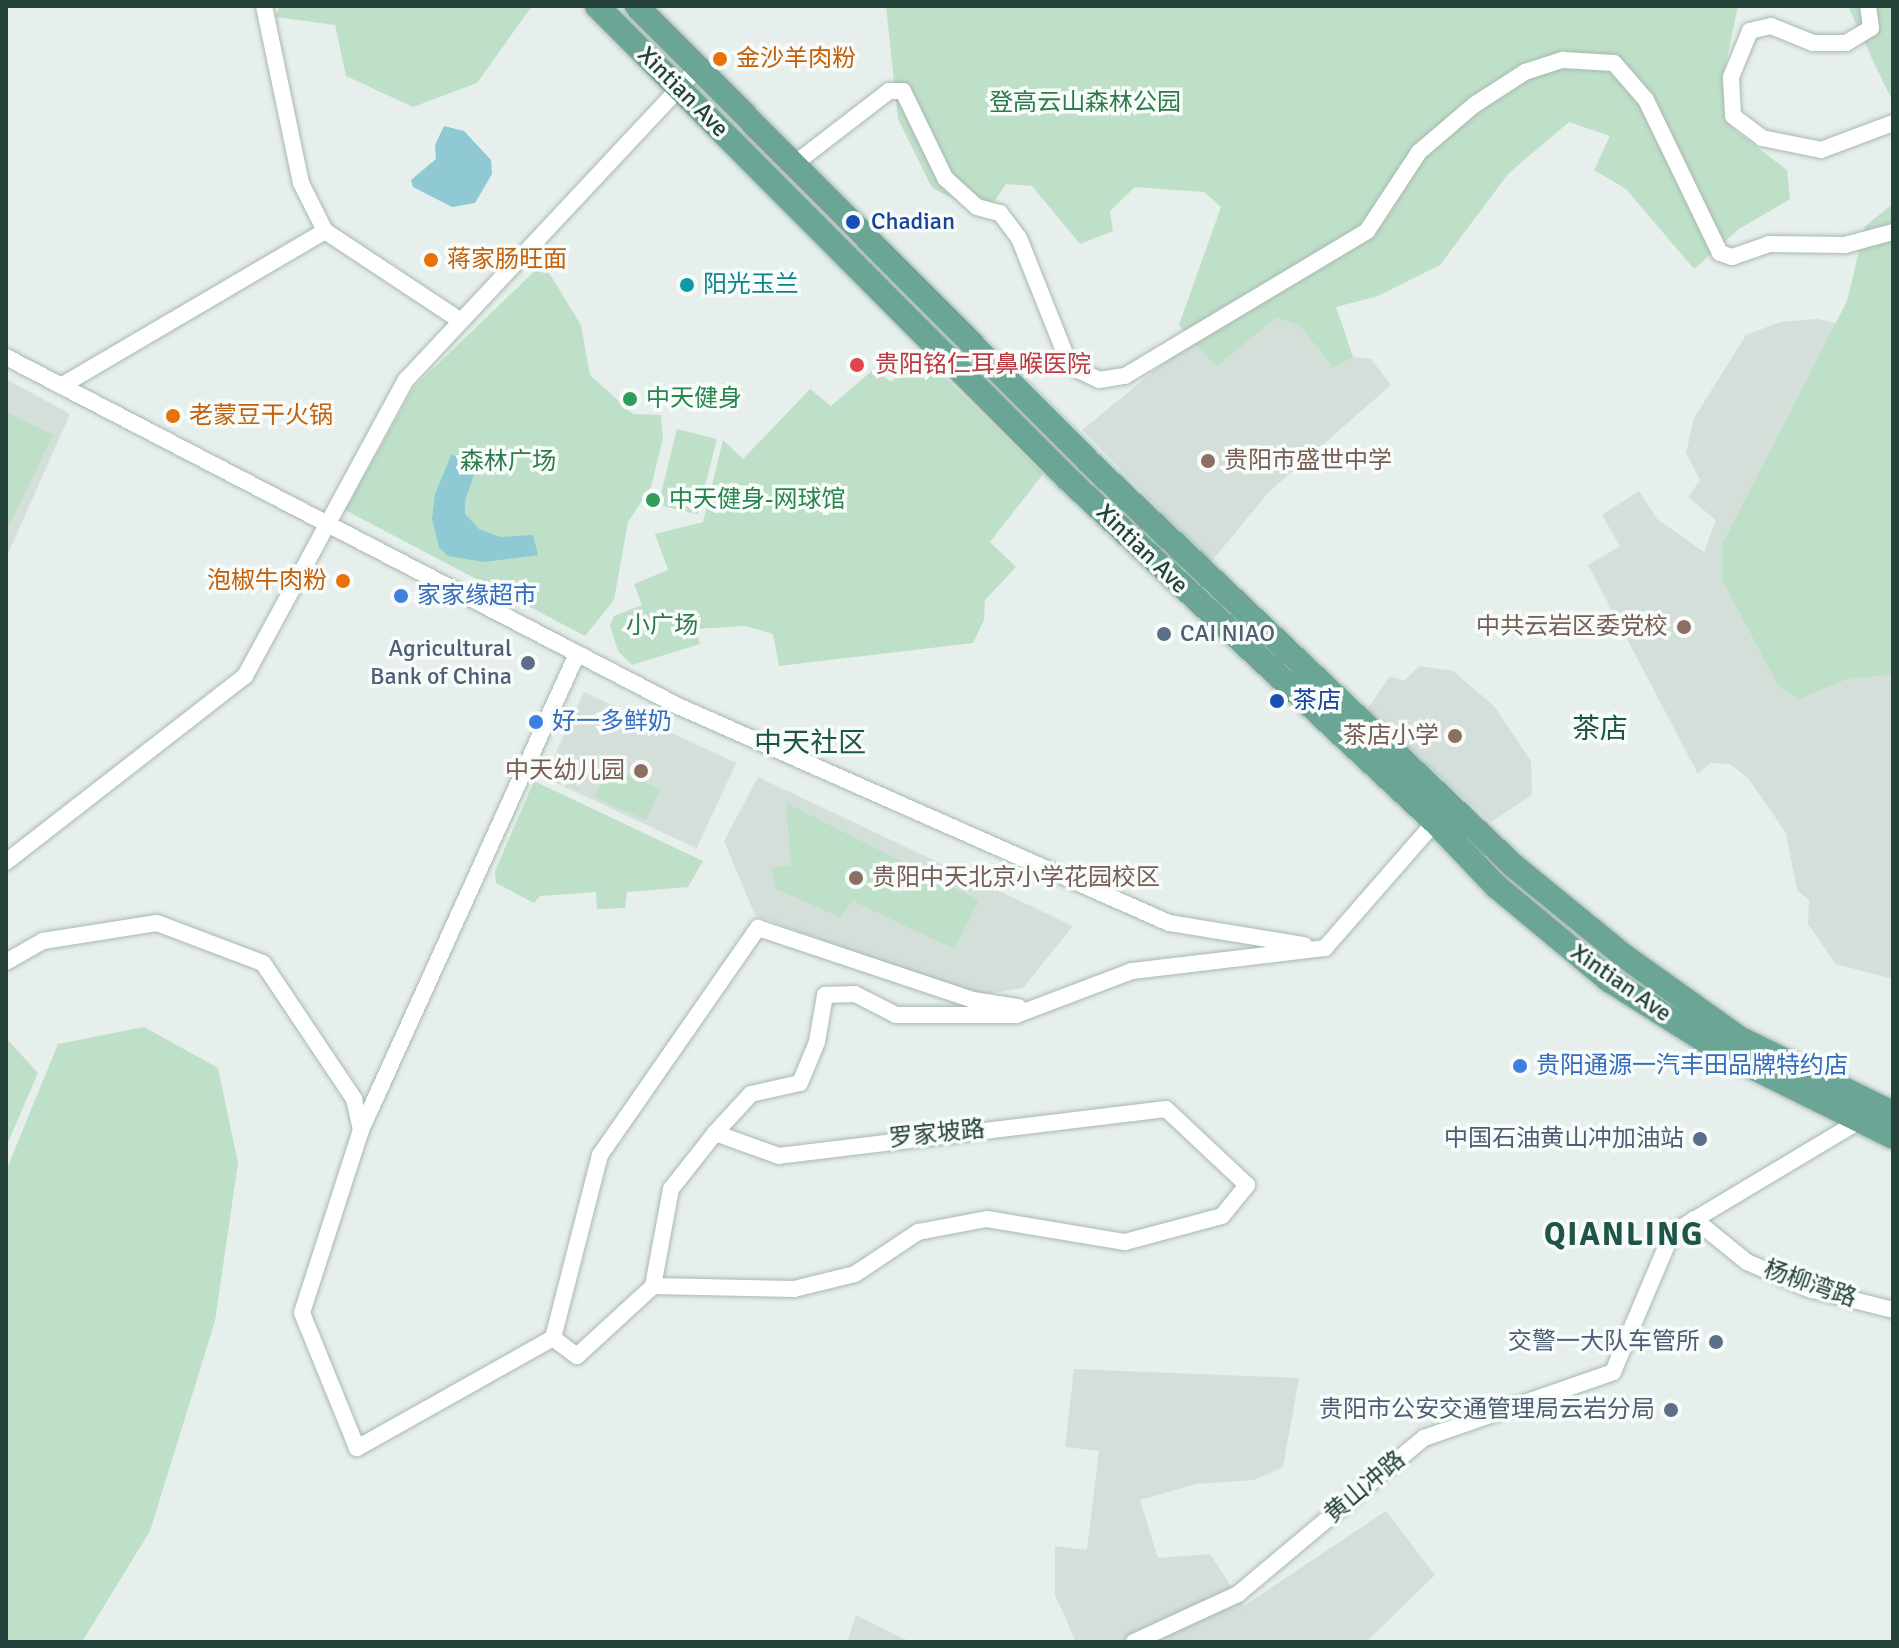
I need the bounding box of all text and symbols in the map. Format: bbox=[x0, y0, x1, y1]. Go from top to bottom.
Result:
street label: Xintian Ave bbox=[632, 41, 734, 143]
place label: 金沙羊肉粉 bbox=[736, 45, 856, 73]
marker: 金沙羊肉粉 bbox=[711, 50, 729, 68]
park label: 登高云山森林公园 bbox=[989, 89, 1181, 117]
place label: Chadian bbox=[871, 208, 955, 236]
marker: Chadian bbox=[842, 211, 864, 233]
place label: 蒋家肠旺面 bbox=[447, 246, 567, 274]
marker: 蒋家肠旺面 bbox=[422, 251, 440, 269]
place label: 阳光玉兰 bbox=[703, 271, 799, 299]
marker: 阳光玉兰 bbox=[678, 276, 696, 294]
place label: 贵阳铭仁耳鼻喉医院 bbox=[875, 351, 1091, 379]
marker: 贵阳铭仁耳鼻喉医院 bbox=[846, 354, 868, 376]
place label: 中天健身 bbox=[646, 385, 742, 413]
marker: 中天健身 bbox=[621, 390, 639, 408]
place label: 老蒙豆干火锅 bbox=[189, 402, 333, 430]
marker: 老蒙豆干火锅 bbox=[164, 407, 182, 425]
place label: 贵阳市盛世中学 bbox=[1224, 447, 1392, 475]
park label: 森林广场 bbox=[460, 448, 556, 476]
marker: 贵阳市盛世中学 bbox=[1199, 452, 1217, 470]
place label: 中天健身-网球馆 bbox=[669, 486, 845, 514]
marker: 中天健身-网球馆 bbox=[644, 491, 662, 509]
street label: Xintian Ave bbox=[1090, 498, 1194, 600]
place label: 泡椒牛肉粉 bbox=[207, 567, 327, 595]
marker: 泡椒牛肉粉 bbox=[334, 572, 352, 590]
place label: 家家缘超市 bbox=[417, 582, 537, 610]
marker: 家家缘超市 bbox=[392, 587, 410, 605]
park label: 小广场 bbox=[626, 612, 698, 640]
place label: 中共云岩区委党校 bbox=[1476, 613, 1668, 641]
marker: 中共云岩区委党校 bbox=[1675, 618, 1693, 636]
place label: CAI NIAO bbox=[1180, 620, 1275, 648]
marker: CAI NIAO bbox=[1155, 625, 1173, 643]
place label: Agricultural Bank of China bbox=[370, 635, 512, 691]
marker: Agricultural Bank of China bbox=[519, 654, 537, 672]
place label: 茶店 bbox=[1293, 687, 1341, 715]
marker: 茶店 bbox=[1268, 692, 1286, 710]
place label: 好一多鲜奶 bbox=[552, 708, 672, 736]
district label: 茶店 bbox=[1572, 712, 1628, 746]
marker: 好一多鲜奶 bbox=[527, 713, 545, 731]
place label: 茶店小学 bbox=[1343, 722, 1439, 750]
district label: 中天社区 bbox=[754, 726, 866, 760]
marker: 茶店小学 bbox=[1446, 727, 1464, 745]
place label: 中天幼儿园 bbox=[505, 757, 625, 785]
marker: 中天幼儿园 bbox=[632, 762, 650, 780]
place label: 贵阳中天北京小学花园校区 bbox=[872, 864, 1160, 892]
marker: 贵阳中天北京小学花园校区 bbox=[847, 869, 865, 887]
street label: Xintian Ave bbox=[1565, 938, 1677, 1028]
place label: 贵阳通源一汽丰田品牌特约店 bbox=[1536, 1052, 1848, 1080]
marker: 贵阳通源一汽丰田品牌特约店 bbox=[1511, 1057, 1529, 1075]
street label: 罗家坡路 bbox=[888, 1115, 986, 1153]
place label: 中国石油黄山冲加油站 bbox=[1444, 1125, 1684, 1153]
marker: 中国石油黄山冲加油站 bbox=[1691, 1130, 1709, 1148]
district label: QIANLING bbox=[1544, 1216, 1704, 1254]
street label: 杨柳湾路 bbox=[1760, 1255, 1860, 1313]
place label: 交警一大队车管所 bbox=[1508, 1328, 1700, 1356]
marker: 交警一大队车管所 bbox=[1707, 1333, 1725, 1351]
place label: 贵阳市公安交通管理局云岩分局 bbox=[1319, 1396, 1655, 1424]
marker: 贵阳市公安交通管理局云岩分局 bbox=[1662, 1401, 1680, 1419]
street label: 黄山冲路 bbox=[1319, 1445, 1411, 1529]

